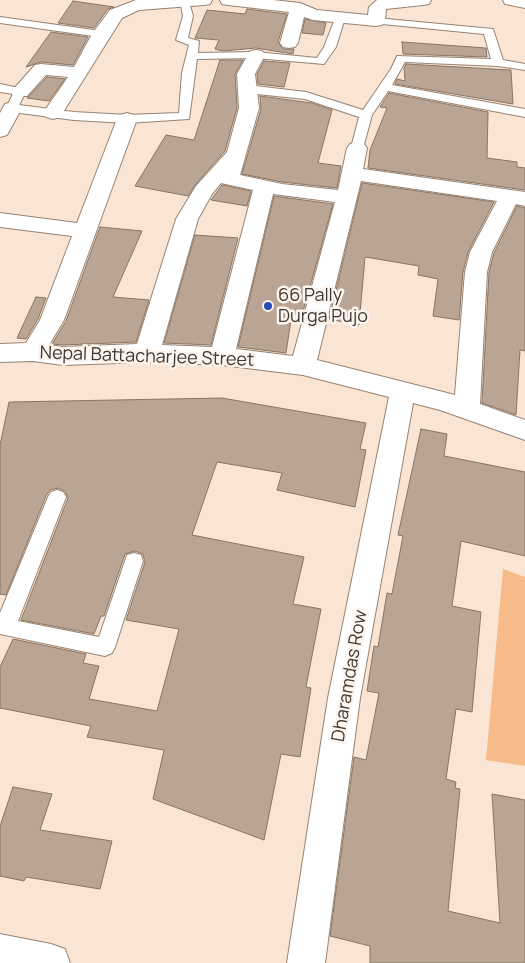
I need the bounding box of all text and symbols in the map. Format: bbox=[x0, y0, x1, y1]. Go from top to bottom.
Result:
place label: 66 Pally Durga Pujo bbox=[278, 285, 368, 328]
marker: 66 Pally Durga Pujo bbox=[262, 300, 274, 312]
street label: Nepal Battacharjee Street bbox=[39, 342, 255, 372]
street label: Dharamdas Row bbox=[328, 608, 372, 744]

